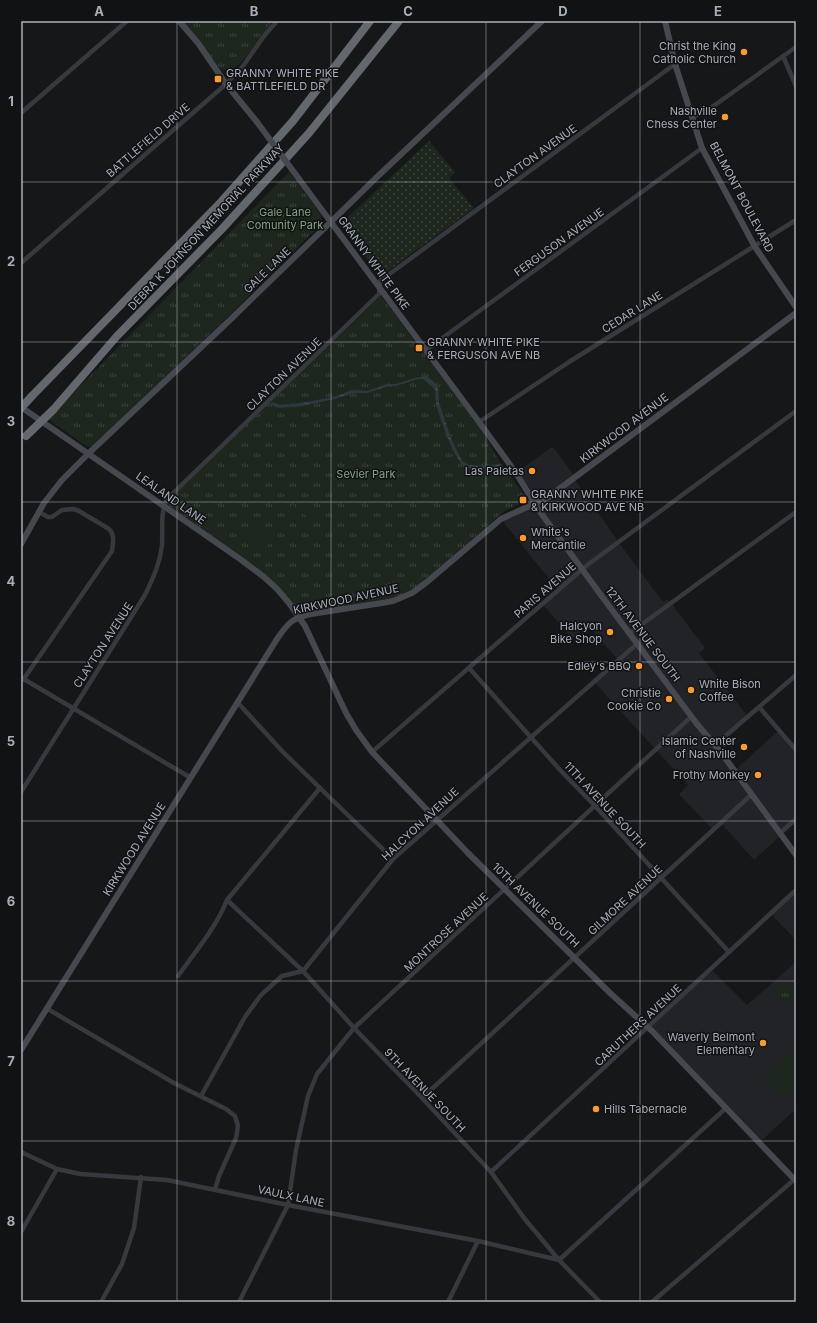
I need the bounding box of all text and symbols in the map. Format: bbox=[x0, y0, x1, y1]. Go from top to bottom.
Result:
text: A bbox=[94, 3, 104, 19]
text: B bbox=[250, 3, 259, 19]
text: C bbox=[403, 3, 413, 19]
text: D bbox=[558, 3, 568, 19]
text: E bbox=[714, 3, 722, 19]
place label: Christ the King Catholic Church bbox=[653, 39, 736, 66]
marker: Christ the King Catholic Church bbox=[739, 47, 749, 57]
place label: GRANNY WHITE PIKE & BATTLEFIELD DR bbox=[226, 66, 339, 93]
marker: GRANNY WHITE PIKE & BATTLEFIELD DR bbox=[213, 74, 223, 84]
text: 1 bbox=[8, 93, 14, 109]
street label: BATTLEFIELD DRIVE bbox=[103, 100, 193, 180]
place label: Nashville Chess Center bbox=[646, 104, 717, 131]
marker: Nashville Chess Center bbox=[720, 112, 730, 122]
street label: CLAYTON AVENUE bbox=[491, 121, 579, 191]
street label: BELMONT BOULEVARD bbox=[707, 139, 777, 255]
street label: DEBRA K JOHNSON MEMORIAL PARKWAY bbox=[125, 140, 287, 313]
park label: Gale Lane Comunity Park bbox=[247, 205, 323, 232]
street label: FERGUSON AVENUE bbox=[511, 205, 607, 279]
street label: GRANNY WHITE PIKE bbox=[335, 213, 413, 313]
street label: GALE LANE bbox=[240, 244, 294, 296]
text: 2 bbox=[7, 253, 15, 269]
street label: CEDAR LANE bbox=[599, 288, 665, 336]
street label: CLAYTON AVENUE bbox=[243, 334, 325, 414]
place label: GRANNY WHITE PIKE & FERGUSON AVE NB bbox=[427, 335, 540, 362]
marker: GRANNY WHITE PIKE & FERGUSON AVE NB bbox=[414, 343, 424, 353]
street label: KIRKWOOD AVENUE bbox=[577, 390, 671, 466]
text: 3 bbox=[7, 413, 15, 429]
place label: Las Paletas bbox=[465, 464, 524, 478]
marker: Las Paletas bbox=[527, 466, 537, 476]
park label: Sevier Park bbox=[336, 467, 396, 481]
street label: LEALAND LANE bbox=[133, 469, 209, 527]
place label: GRANNY WHITE PIKE & KIRKWOOD AVE NB bbox=[531, 487, 644, 514]
marker: GRANNY WHITE PIKE & KIRKWOOD AVE NB bbox=[518, 495, 528, 505]
place label: White's Mercantile bbox=[531, 525, 586, 552]
marker: White's Mercantile bbox=[518, 533, 528, 543]
street label: PARIS AVENUE bbox=[511, 559, 579, 621]
text: 4 bbox=[7, 573, 16, 589]
street label: KIRKWOOD AVENUE bbox=[292, 581, 400, 617]
street label: 12TH AVENUE SOUTH bbox=[603, 584, 683, 684]
street label: CLAYTON AVENUE bbox=[70, 600, 136, 690]
place label: Halcyon Bike Shop bbox=[550, 619, 602, 646]
marker: Halcyon Bike Shop bbox=[605, 627, 615, 637]
place label: Edley's BBQ bbox=[568, 659, 631, 673]
marker: Edley's BBQ bbox=[634, 661, 644, 671]
place label: White Bison Coffee bbox=[699, 677, 761, 704]
marker: White Bison Coffee bbox=[686, 685, 696, 695]
place label: Christie Cookie Co bbox=[607, 686, 661, 713]
marker: Christie Cookie Co bbox=[664, 694, 674, 704]
text: 5 bbox=[7, 733, 15, 749]
place label: Islamic Center of Nashville bbox=[662, 734, 736, 761]
marker: Islamic Center of Nashville bbox=[739, 742, 749, 752]
street label: 11TH AVENUE SOUTH bbox=[561, 759, 649, 851]
place label: Frothy Monkey bbox=[673, 768, 750, 782]
marker: Frothy Monkey bbox=[753, 770, 763, 780]
street label: HALCYON AVENUE bbox=[378, 785, 462, 863]
street label: KIRKWOOD AVENUE bbox=[100, 800, 168, 898]
street label: 10TH AVENUE SOUTH bbox=[489, 860, 583, 950]
street label: GILMORE AVENUE bbox=[585, 862, 665, 938]
street label: MONTROSE AVENUE bbox=[401, 889, 491, 975]
text: 6 bbox=[7, 893, 15, 909]
street label: CARUTHERS AVENUE bbox=[592, 981, 684, 1069]
place label: Waverly Belmont Elementary bbox=[667, 1030, 755, 1057]
marker: Waverly Belmont Elementary bbox=[758, 1038, 768, 1048]
street label: 9TH AVENUE SOUTH bbox=[381, 1045, 469, 1135]
text: 7 bbox=[7, 1053, 15, 1069]
place label: Hills Tabernacle bbox=[604, 1102, 687, 1116]
marker: Hills Tabernacle bbox=[591, 1104, 601, 1114]
street label: VAULX LANE bbox=[256, 1182, 326, 1210]
text: 8 bbox=[7, 1213, 15, 1229]

